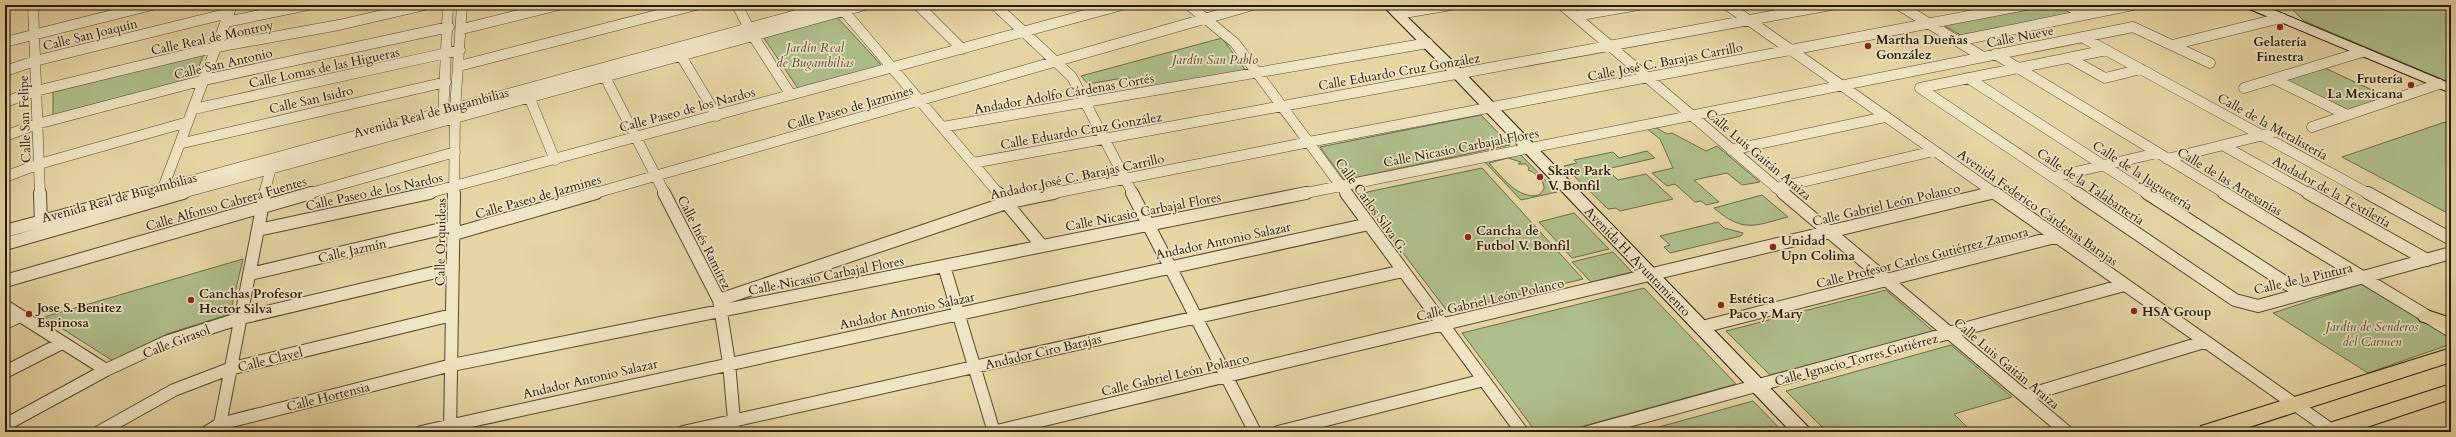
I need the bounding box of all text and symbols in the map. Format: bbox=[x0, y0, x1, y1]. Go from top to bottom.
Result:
street label: Calle San Joaquín bbox=[41, 14, 140, 55]
street label: Calle Real de Montroy bbox=[149, 16, 275, 60]
street label: Calle Nueve bbox=[1985, 22, 2055, 52]
marker: Gelatería Finestra bbox=[2275, 22, 2285, 32]
place label: Martha Dueñas González bbox=[1876, 31, 1968, 64]
place label: Gelatería Finestra bbox=[2253, 33, 2307, 66]
street label: Calle José C. Barajas Carrillo bbox=[1586, 38, 1744, 86]
park label: Jardín Real de Bugambilias bbox=[776, 39, 854, 72]
marker: Martha Dueñas González bbox=[1863, 41, 1873, 51]
street label: Calle Lomas de las Higueras bbox=[247, 43, 401, 93]
street label: Calle San Antonio bbox=[172, 44, 274, 84]
street label: Calle Eduardo Cruz González bbox=[1317, 49, 1482, 95]
park label: Jardín San Pablo bbox=[1169, 51, 1258, 69]
street label: Andador Adolfo Cárdenas Cortés bbox=[973, 69, 1156, 119]
place label: Frutería La Mexicana bbox=[2327, 70, 2404, 103]
street label: Calle San Felipe bbox=[14, 75, 36, 163]
marker: Frutería La Mexicana bbox=[2406, 80, 2416, 90]
street label: Calle Paseo de Jazmines bbox=[785, 81, 915, 135]
street label: Calle San Isidro bbox=[267, 82, 355, 118]
street label: Calle Paseo de los Nardos bbox=[617, 83, 757, 137]
street label: Avenida Real de Bugambilias bbox=[352, 84, 511, 142]
street label: Calle de la Metalistería bbox=[2214, 89, 2331, 165]
street label: Calle Luis Gaitán Araiza bbox=[1702, 105, 1815, 205]
street label: Calle Eduardo Cruz González bbox=[999, 108, 1164, 154]
street label: Calle Nicasio Carbajal Flores bbox=[1382, 124, 1541, 172]
street label: Calle de la Juguetería bbox=[2089, 137, 2196, 215]
street label: Calle de las Artesanías bbox=[2174, 143, 2285, 220]
street label: Calle de la Talabartería bbox=[2033, 144, 2148, 230]
street label: Avenida Federico Cárdenas Barajas bbox=[1954, 145, 2121, 270]
street label: Andador José C. Barajas Carrillo bbox=[989, 150, 1166, 204]
street label: Andador de la Textilería bbox=[2269, 152, 2394, 232]
street label: Calle Carlos Silva G. bbox=[1331, 155, 1412, 257]
place label: Skate Park V. Bonfil bbox=[1548, 162, 1612, 195]
street label: Avenida Real de Bugambilias bbox=[40, 169, 199, 227]
street label: Calle Paseo de los Nardos bbox=[304, 169, 444, 215]
street label: Calle Paseo de Jazmines bbox=[473, 170, 603, 224]
street label: Calle Alfonso Cabrera Fuentes bbox=[144, 172, 309, 236]
marker: Skate Park V. Bonfil bbox=[1535, 172, 1545, 182]
street label: Calle Gabriel León Polanco bbox=[1811, 179, 1962, 231]
street label: Calle Nicasio Carbajal Flores bbox=[1064, 188, 1223, 236]
street label: Calle Inés Ramírez bbox=[673, 193, 736, 293]
street label: Calle Orquideas bbox=[431, 198, 451, 286]
street label: Avenida H. Ayuntamiento bbox=[1580, 203, 1694, 320]
street label: Andador Antonio Salazar bbox=[1154, 218, 1293, 264]
place label: Cancha de Futbol V. Bonfil bbox=[1476, 222, 1570, 255]
street label: Calle Profesor Carlos Gutiérrez Zamora bbox=[1814, 223, 2031, 293]
marker: Cancha de Futbol V. Bonfil bbox=[1463, 232, 1473, 242]
place label: Unidad Upn Colima bbox=[1781, 232, 1855, 265]
street label: Calle Jazmín bbox=[316, 234, 389, 268]
marker: Unidad Upn Colima bbox=[1768, 242, 1778, 252]
street label: Calle Nicasio Carbajal Flores bbox=[747, 252, 906, 300]
street label: Calle de la Pintura bbox=[2252, 259, 2355, 299]
street label: Calle Gabriel León Polanco bbox=[1415, 274, 1566, 326]
place label: Canchas Profesor Hector Silva bbox=[199, 285, 303, 318]
street label: Andador Antonio Salazar bbox=[838, 288, 977, 334]
place label: Estética Paco y Mary bbox=[1729, 290, 1804, 323]
marker: Canchas Profesor Hector Silva bbox=[186, 295, 196, 305]
place label: Jose S. Benitez Espinosa bbox=[35, 299, 122, 332]
marker: Estética Paco y Mary bbox=[1716, 300, 1726, 310]
place label: HSA Group bbox=[2142, 303, 2211, 321]
marker: HSA Group bbox=[2129, 306, 2139, 316]
marker: Jose S. Benitez Espinosa bbox=[24, 309, 34, 319]
street label: Calle Luis Gaitán Araiza bbox=[1950, 314, 2063, 414]
park label: Jardín de Senderos del Carmen bbox=[2323, 318, 2419, 351]
street label: Calle Girasol bbox=[140, 321, 213, 363]
street label: Calle Ignacio Torres Gutiérrez bbox=[1773, 329, 1940, 390]
street label: Andador Ciro Barajas bbox=[983, 330, 1103, 374]
street label: Calle Clavel bbox=[236, 343, 305, 377]
street label: Calle Gabriel León Polanco bbox=[1100, 349, 1251, 401]
street label: Andador Antonio Salazar bbox=[521, 355, 660, 403]
street label: Calle Hortensia bbox=[285, 378, 372, 416]

